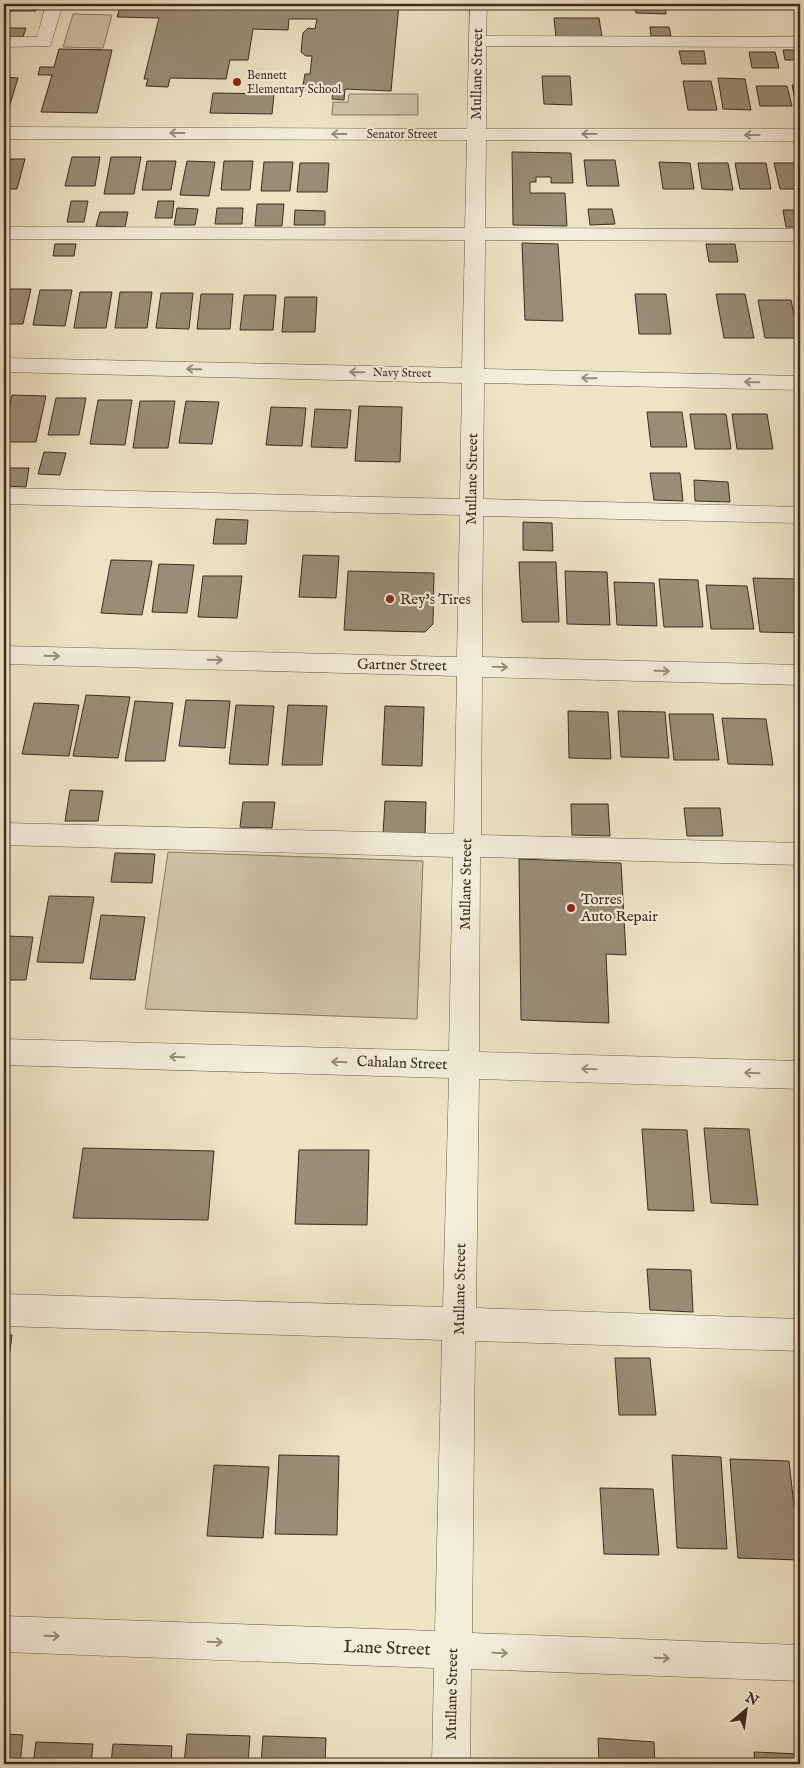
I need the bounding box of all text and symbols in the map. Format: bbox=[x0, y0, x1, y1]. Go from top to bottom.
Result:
street label: Mullane Street bbox=[467, 28, 487, 120]
place label: Bennett Elementary School bbox=[247, 68, 342, 97]
marker: Bennett Elementary School bbox=[231, 76, 243, 88]
street label: Senator Street bbox=[367, 127, 437, 142]
one-way arrow bbox=[169, 128, 185, 138]
one-way arrow bbox=[331, 129, 348, 139]
one-way arrow bbox=[581, 129, 598, 139]
one-way arrow bbox=[744, 130, 760, 140]
one-way arrow bbox=[186, 364, 202, 374]
street label: Navy Street bbox=[372, 365, 432, 381]
one-way arrow bbox=[349, 367, 365, 377]
one-way arrow bbox=[581, 373, 597, 382]
one-way arrow bbox=[744, 377, 760, 386]
street label: Mullane Street bbox=[462, 433, 482, 525]
place label: Rey's Tires bbox=[400, 590, 471, 609]
marker: Rey's Tires bbox=[384, 593, 396, 605]
one-way arrow bbox=[44, 651, 60, 661]
one-way arrow bbox=[206, 655, 223, 665]
street label: Gartner Street bbox=[357, 655, 447, 675]
one-way arrow bbox=[492, 662, 508, 672]
one-way arrow bbox=[654, 666, 670, 676]
street label: Mullane Street bbox=[456, 838, 476, 930]
place label: Torres Auto Repair bbox=[580, 890, 658, 926]
marker: Torres Auto Repair bbox=[565, 902, 577, 914]
one-way arrow bbox=[169, 1052, 185, 1062]
street label: Cahalan Street bbox=[356, 1052, 448, 1074]
one-way arrow bbox=[331, 1057, 347, 1066]
one-way arrow bbox=[581, 1064, 597, 1073]
one-way arrow bbox=[744, 1069, 760, 1078]
street label: Mullane Street bbox=[450, 1243, 470, 1335]
one-way arrow bbox=[44, 1631, 60, 1641]
street label: Lane Street bbox=[343, 1636, 431, 1662]
one-way arrow bbox=[206, 1637, 223, 1647]
street label: Mullane Street bbox=[442, 1648, 462, 1740]
one-way arrow bbox=[491, 1648, 507, 1657]
one-way arrow bbox=[654, 1654, 670, 1663]
north arrow bbox=[722, 1686, 772, 1736]
text: N bbox=[741, 1688, 761, 1710]

